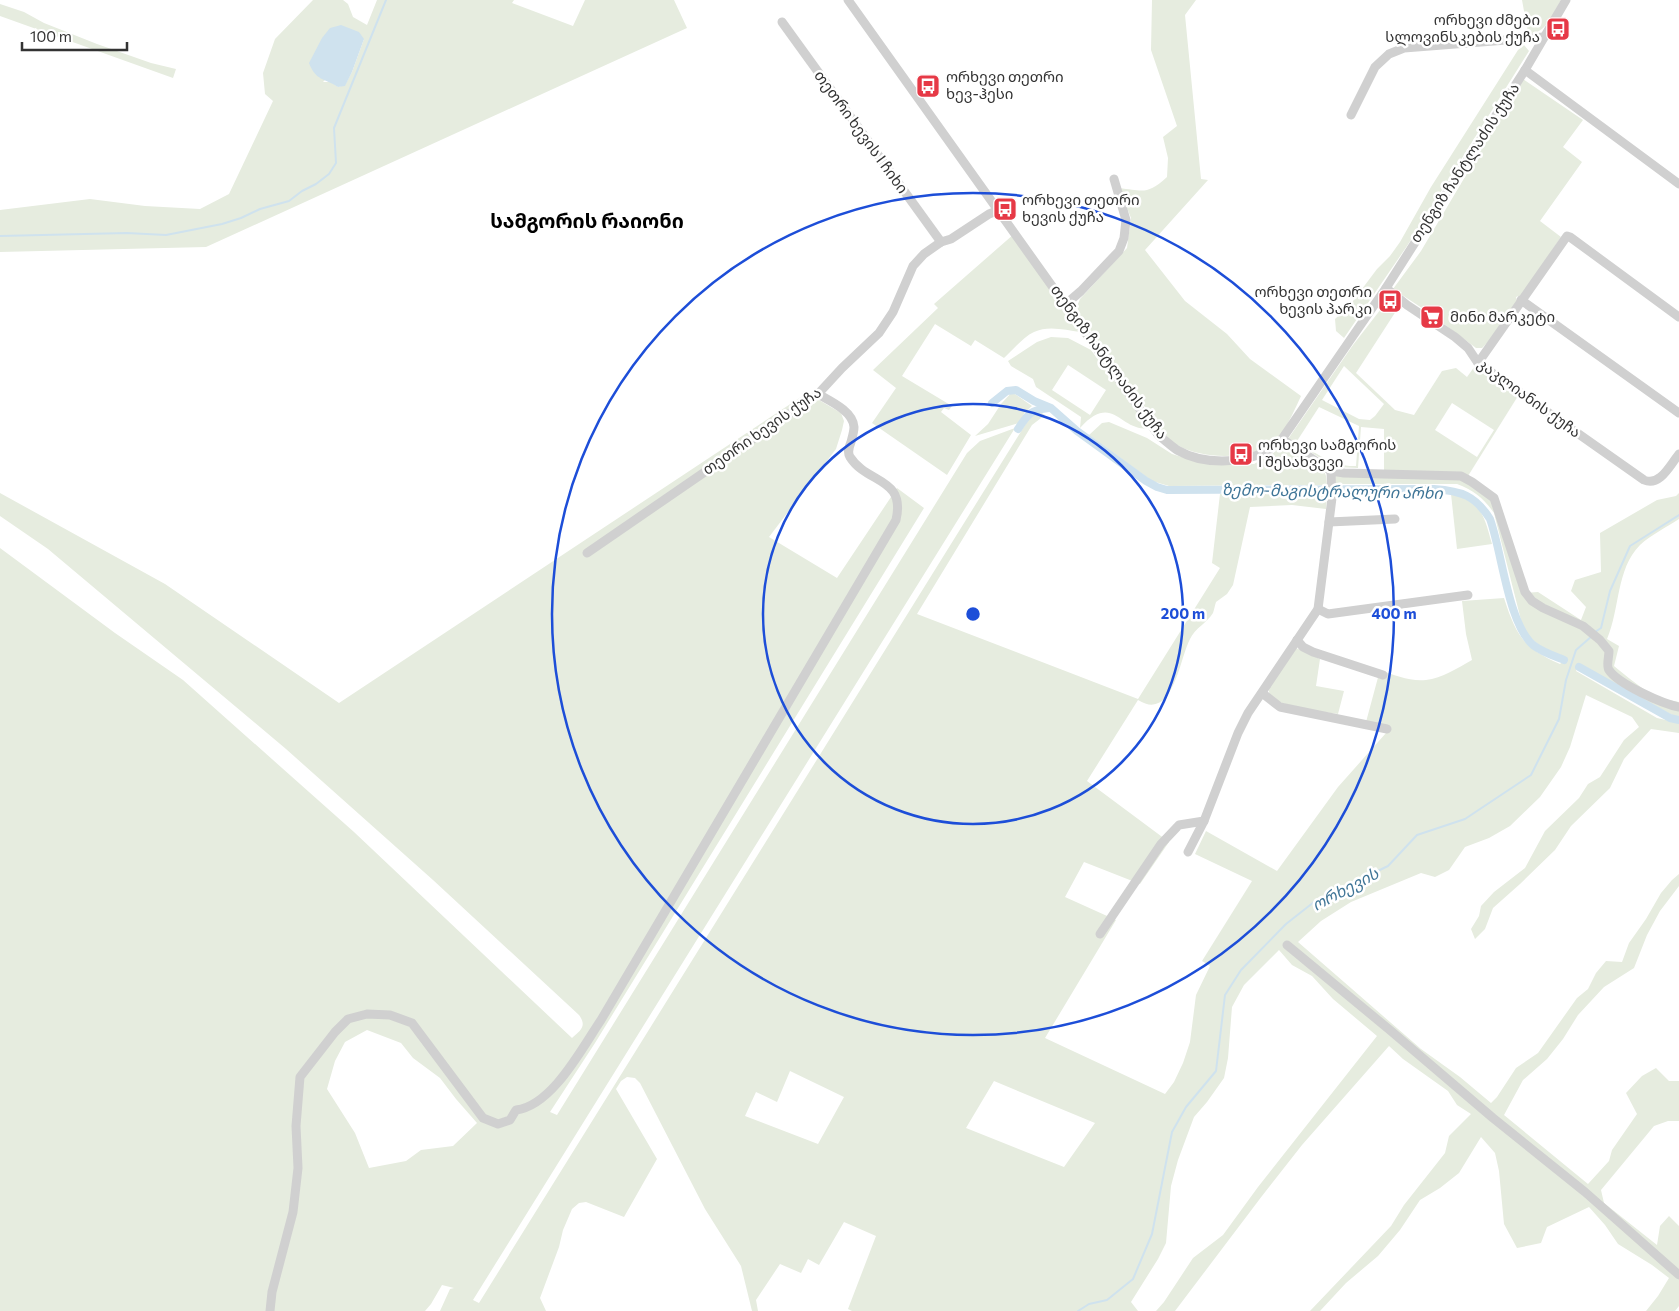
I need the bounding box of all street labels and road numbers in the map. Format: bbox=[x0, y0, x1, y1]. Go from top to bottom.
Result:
street label: თეთრი ხევის I ჩიხი bbox=[810, 66, 913, 197]
street label: თენგიზ ჩანტლაძის ქუჩა bbox=[1406, 79, 1523, 246]
street label: თენგიზ ჩანტლაძის ქუჩა bbox=[1047, 281, 1172, 443]
street label: კაკლიანის ქუჩა bbox=[1474, 354, 1585, 441]
street label: თეთრი ხევის ქუჩა bbox=[699, 383, 825, 479]

